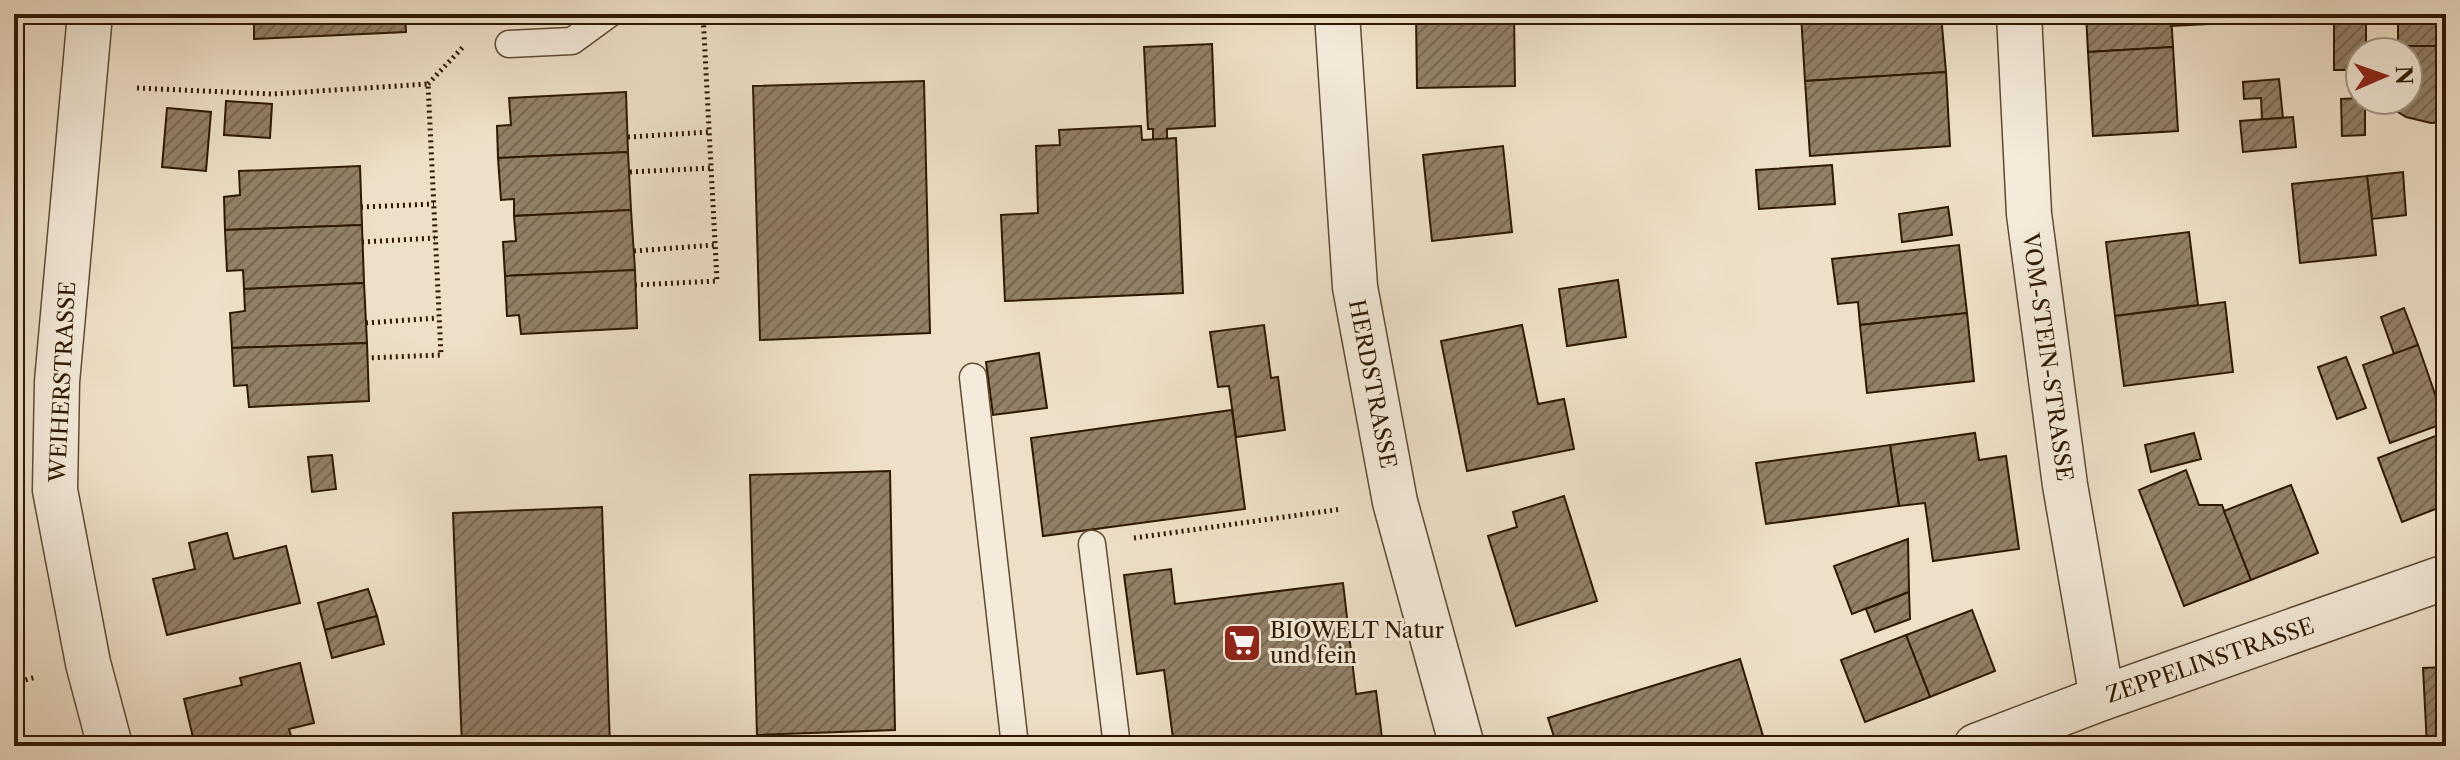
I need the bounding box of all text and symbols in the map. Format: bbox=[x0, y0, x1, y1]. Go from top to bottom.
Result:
north arrow bbox=[2344, 36, 2424, 116]
text: N bbox=[2390, 65, 2417, 85]
street label: VOM-STEIN-STRASSE bbox=[2017, 230, 2078, 483]
street label: WEIHERSTRASSE bbox=[44, 281, 81, 484]
street label: HERDSTRASSE bbox=[1343, 297, 1402, 471]
street label: ZEPPELINSTRASSE bbox=[2103, 612, 2318, 709]
place label: BIOWELT Natur und fein bbox=[1270, 617, 1444, 669]
supermarket icon: BIOWELT Natur und fein bbox=[1221, 622, 1263, 664]

